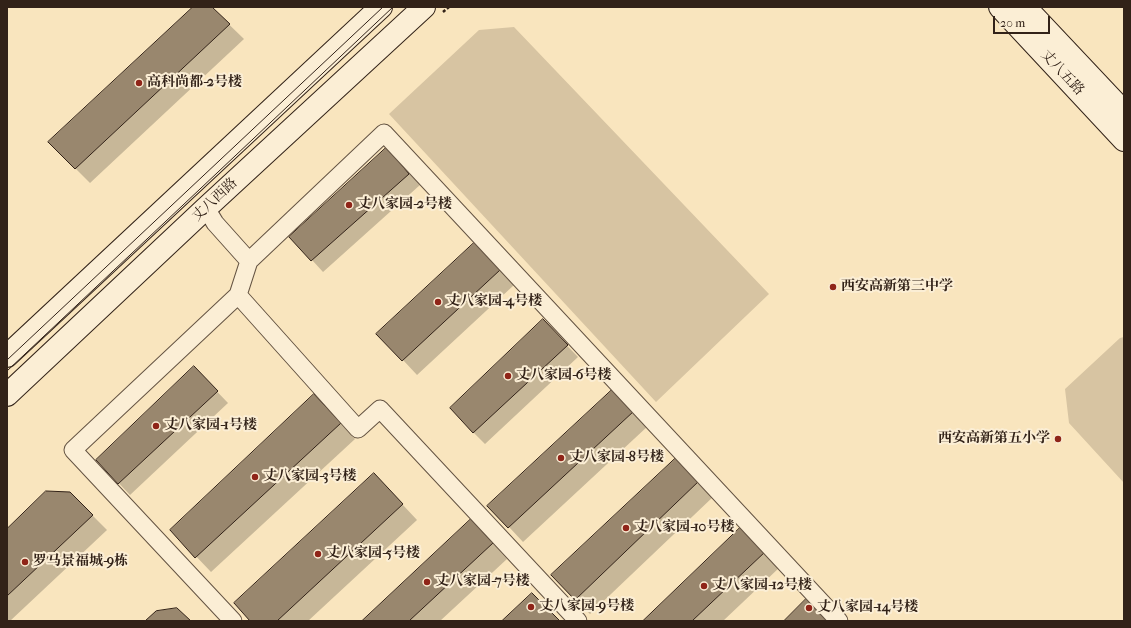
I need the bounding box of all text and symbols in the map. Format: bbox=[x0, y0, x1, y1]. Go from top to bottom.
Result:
scale bar bbox=[995, 8, 1052, 34]
text: 20 m bbox=[1000, 16, 1025, 30]
street label: 丈八五路 bbox=[1037, 47, 1087, 99]
place label: 高科尚都-2号楼 bbox=[147, 75, 242, 91]
marker: 高科尚都-2号楼 bbox=[134, 78, 144, 88]
street label: 丈八西路 bbox=[189, 175, 241, 225]
place label: 丈八家园-2号楼 bbox=[357, 197, 452, 213]
marker: 丈八家园-2号楼 bbox=[344, 200, 354, 210]
place label: 西安高新第三中学 bbox=[841, 279, 953, 295]
marker: 西安高新第三中学 bbox=[828, 282, 838, 292]
place label: 丈八家园-4号楼 bbox=[446, 294, 542, 310]
marker: 丈八家园-4号楼 bbox=[433, 297, 443, 307]
place label: 丈八家园-6号楼 bbox=[516, 368, 611, 384]
marker: 丈八家园-6号楼 bbox=[503, 371, 513, 381]
place label: 丈八家园-1号楼 bbox=[164, 418, 257, 434]
marker: 丈八家园-1号楼 bbox=[151, 421, 161, 431]
place label: 西安高新第五小学 bbox=[938, 431, 1050, 447]
marker: 西安高新第五小学 bbox=[1053, 434, 1063, 444]
place label: 丈八家园-8号楼 bbox=[569, 450, 664, 466]
marker: 丈八家园-8号楼 bbox=[556, 453, 566, 463]
place label: 丈八家园-3号楼 bbox=[263, 469, 356, 485]
marker: 丈八家园-3号楼 bbox=[250, 472, 260, 482]
place label: 丈八家园-10号楼 bbox=[634, 520, 734, 536]
marker: 丈八家园-10号楼 bbox=[621, 523, 631, 533]
place label: 丈八家园-5号楼 bbox=[326, 546, 420, 562]
marker: 丈八家园-5号楼 bbox=[313, 549, 323, 559]
place label: 罗马景福城-9栋 bbox=[33, 554, 128, 570]
marker: 罗马景福城-9栋 bbox=[20, 557, 30, 567]
place label: 丈八家园-7号楼 bbox=[435, 574, 529, 590]
marker: 丈八家园-7号楼 bbox=[422, 577, 432, 587]
place label: 丈八家园-12号楼 bbox=[712, 578, 812, 594]
marker: 丈八家园-12号楼 bbox=[699, 581, 709, 591]
place label: 丈八家园-9号楼 bbox=[539, 599, 634, 615]
place label: 丈八家园-14号楼 bbox=[817, 600, 918, 616]
marker: 丈八家园-9号楼 bbox=[526, 602, 536, 612]
marker: 丈八家园-14号楼 bbox=[804, 603, 814, 613]

